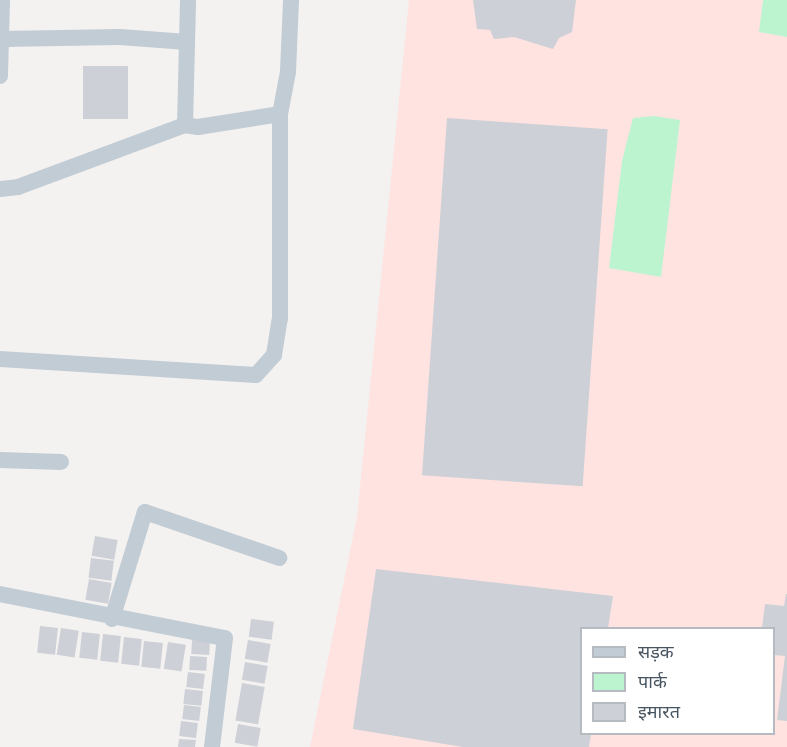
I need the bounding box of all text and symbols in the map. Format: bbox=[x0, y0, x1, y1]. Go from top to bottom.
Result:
legend bbox=[580, 627, 775, 735]
text: सड़क bbox=[638, 640, 674, 662]
text: पार्क bbox=[638, 670, 667, 692]
text: इमारत bbox=[638, 700, 680, 722]

